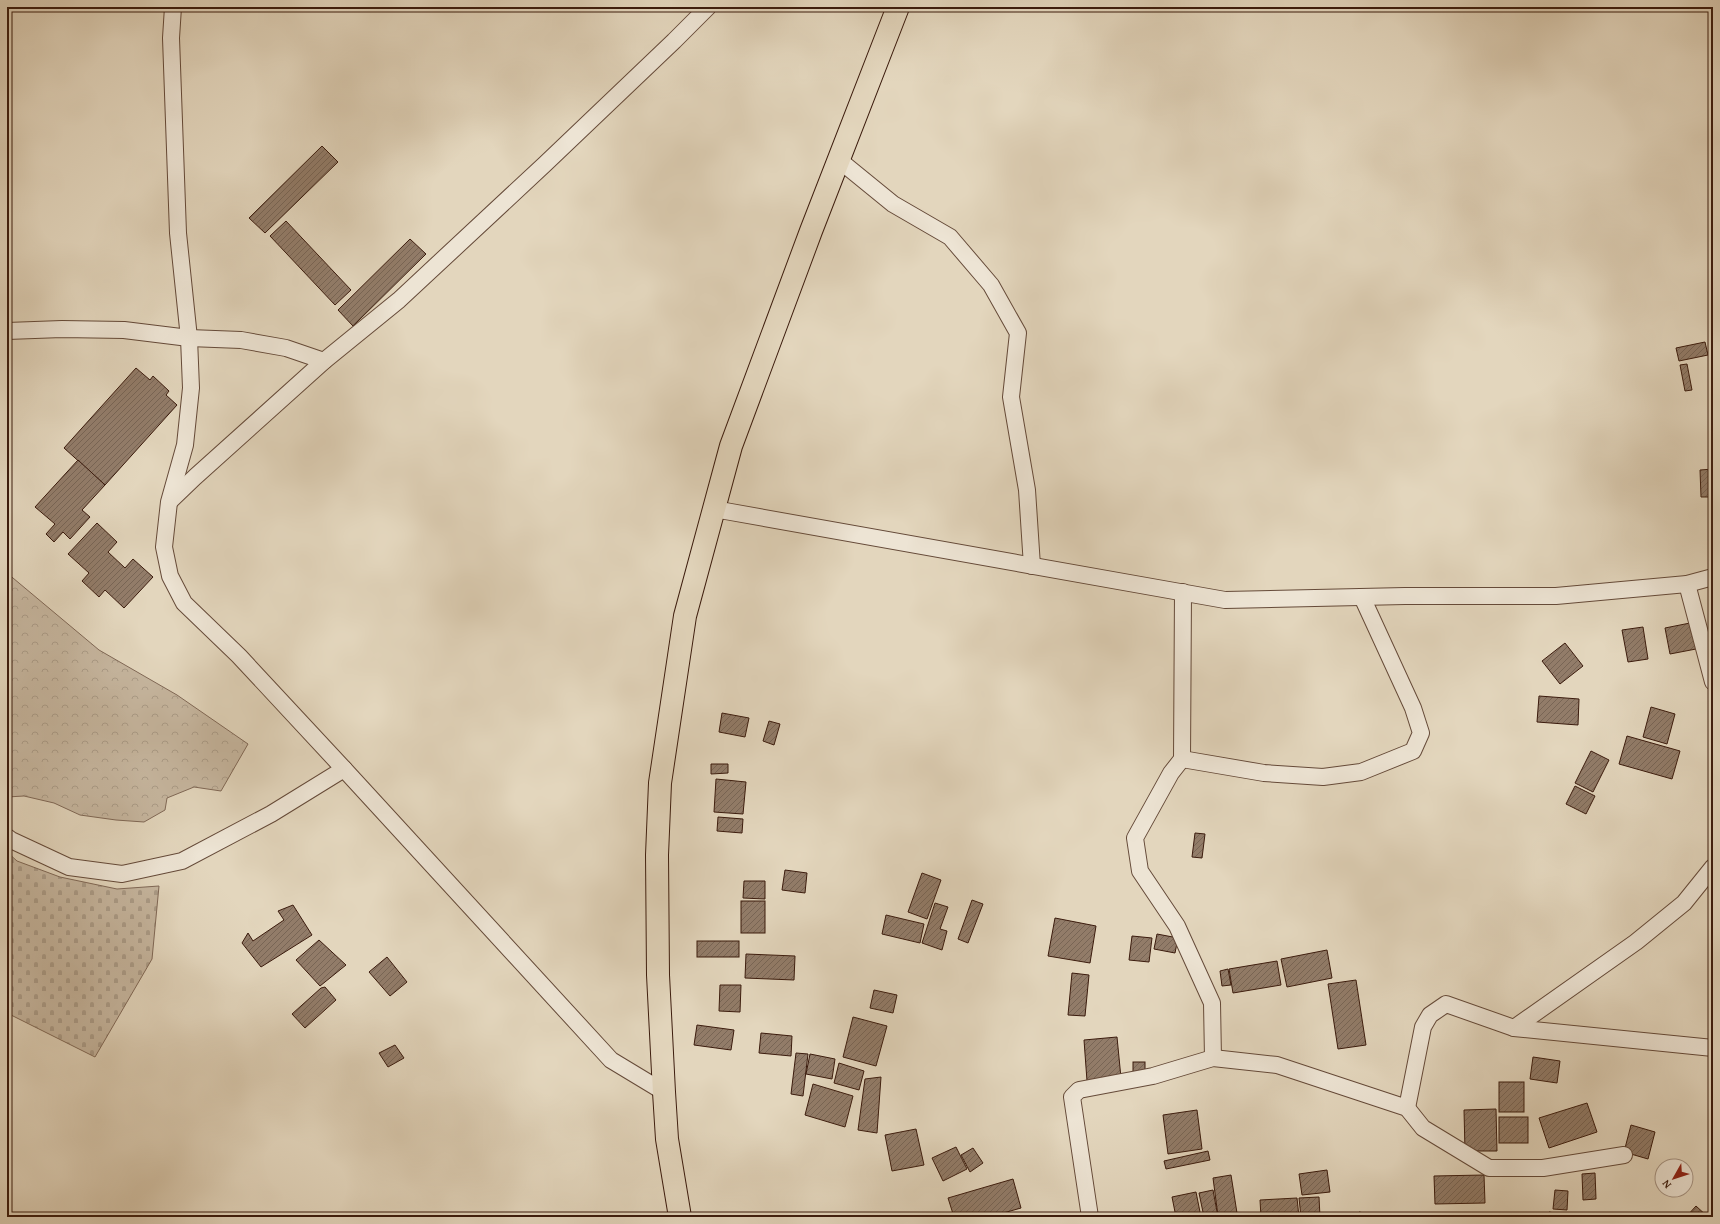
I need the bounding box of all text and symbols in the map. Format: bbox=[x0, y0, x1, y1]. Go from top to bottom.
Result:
north arrow bbox=[1654, 1158, 1694, 1198]
text: N bbox=[1657, 1176, 1675, 1192]

